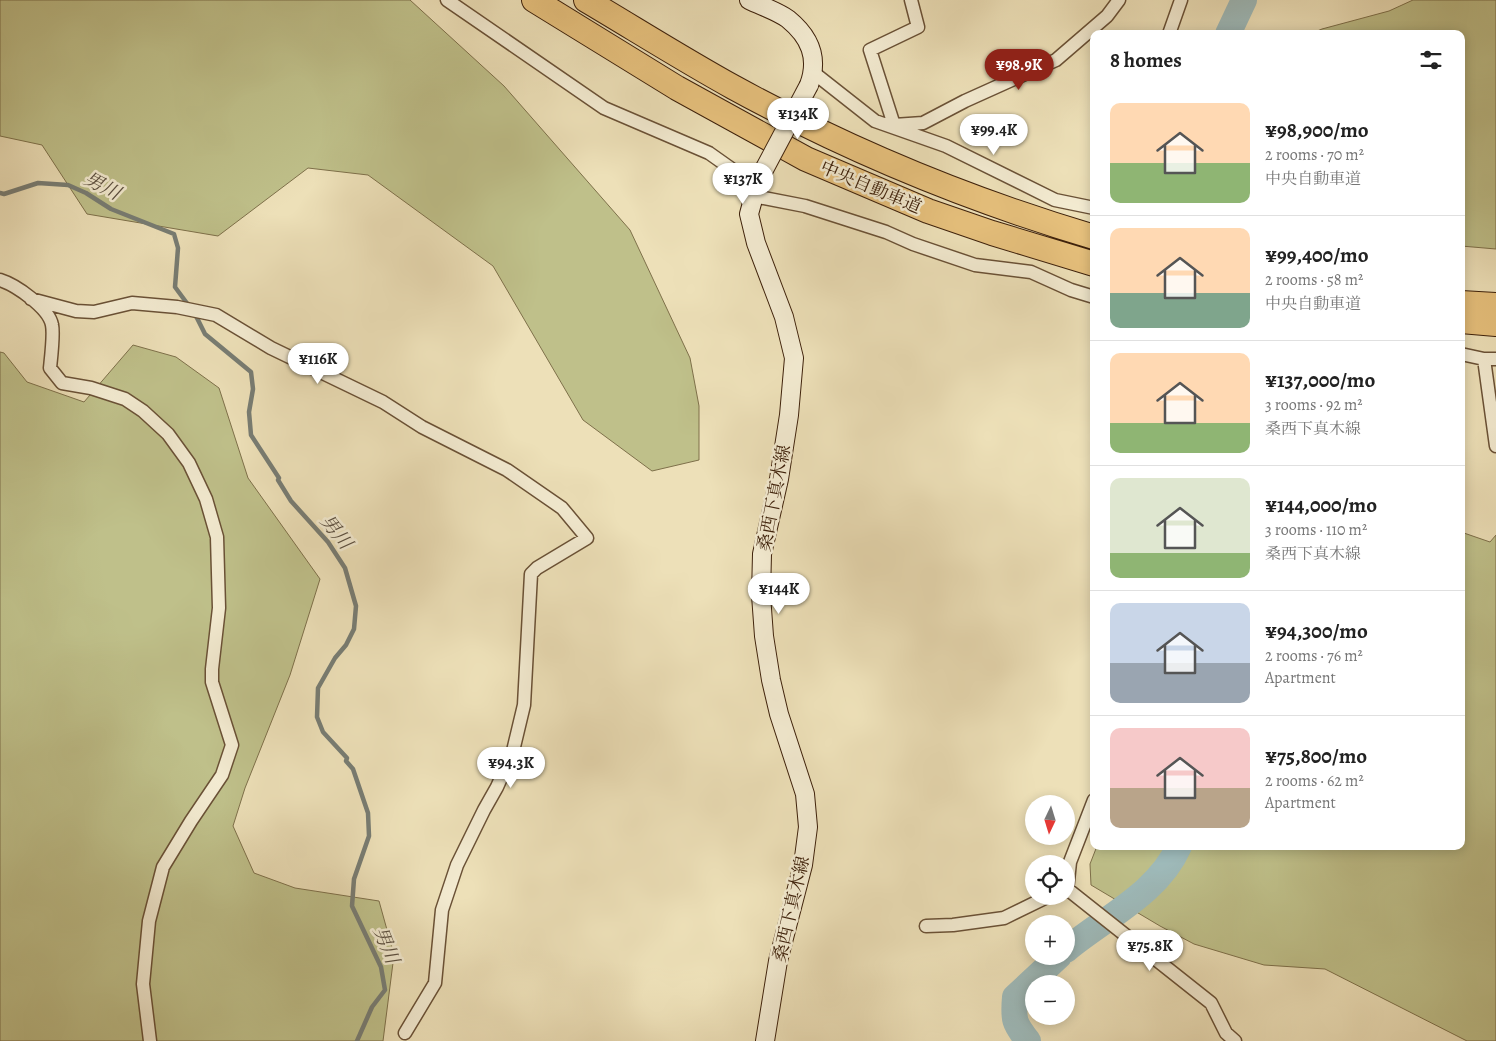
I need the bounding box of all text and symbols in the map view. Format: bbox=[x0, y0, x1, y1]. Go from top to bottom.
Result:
text: 8 homes bbox=[1110, 46, 1182, 74]
icon: filters bbox=[1417, 46, 1445, 74]
pin: ¥98.9K bbox=[978, 48, 1060, 91]
text: ¥98.9K bbox=[996, 54, 1042, 76]
pin: ¥134K bbox=[763, 98, 833, 140]
text: ¥134K bbox=[778, 103, 818, 125]
pin: ¥99.4K bbox=[953, 114, 1035, 156]
text: ¥98,900/mo bbox=[1265, 116, 1369, 144]
text: ¥99.4K bbox=[971, 119, 1017, 141]
icon: home bbox=[1150, 123, 1210, 183]
text: 2 rooms · 70 m² bbox=[1265, 144, 1364, 166]
street label: 中央自動車道 bbox=[817, 155, 925, 219]
pin: ¥137K bbox=[708, 162, 778, 205]
water label: 男川 bbox=[79, 166, 127, 207]
text: ¥137K bbox=[723, 168, 763, 190]
text: 中央自動車道 bbox=[1265, 168, 1361, 190]
text: ¥99,400/mo bbox=[1265, 241, 1369, 269]
icon: home bbox=[1150, 248, 1210, 308]
text: 2 rooms · 58 m² bbox=[1265, 269, 1363, 291]
text: 中央自動車道 bbox=[1265, 293, 1361, 315]
pin: ¥116K bbox=[283, 342, 353, 385]
text: ¥116K bbox=[299, 348, 337, 370]
text: ¥137,000/mo bbox=[1265, 366, 1375, 394]
icon: home bbox=[1150, 373, 1210, 433]
text: 3 rooms · 92 m² bbox=[1265, 394, 1363, 416]
text: 桑西下真木線 bbox=[1265, 418, 1361, 440]
street label: 桑西下真木線 bbox=[752, 443, 796, 553]
text: ¥144,000/mo bbox=[1265, 491, 1377, 519]
icon: home bbox=[1150, 498, 1210, 558]
water label: 男川 bbox=[314, 509, 359, 556]
text: 3 rooms · 110 m² bbox=[1265, 519, 1367, 541]
text: 桑西下真木線 bbox=[1265, 543, 1361, 565]
pin: ¥144K bbox=[744, 572, 814, 615]
text: ¥144K bbox=[759, 578, 799, 600]
text: ¥94,300/mo bbox=[1265, 617, 1368, 645]
icon: home bbox=[1150, 623, 1210, 683]
text: 2 rooms · 76 m² bbox=[1265, 645, 1363, 667]
text: Apartment bbox=[1265, 667, 1336, 689]
text: ¥75,800/mo bbox=[1265, 742, 1367, 770]
pin: ¥94.3K bbox=[470, 746, 552, 789]
icon: home bbox=[1150, 748, 1210, 808]
text: ¥94.3K bbox=[488, 752, 534, 774]
text: 2 rooms · 62 m² bbox=[1265, 770, 1364, 792]
text: Apartment bbox=[1265, 792, 1336, 814]
north arrow bbox=[1025, 795, 1075, 845]
map controls bbox=[1025, 795, 1075, 1025]
street label: 桑西下真木線 bbox=[767, 854, 815, 964]
button: locate bbox=[1025, 855, 1075, 905]
button: + bbox=[1025, 915, 1075, 965]
water label: 男川 bbox=[367, 923, 406, 969]
pin: ¥75.8K bbox=[1109, 930, 1191, 972]
text: ¥75.8K bbox=[1127, 935, 1173, 957]
button: − bbox=[1025, 975, 1075, 1025]

